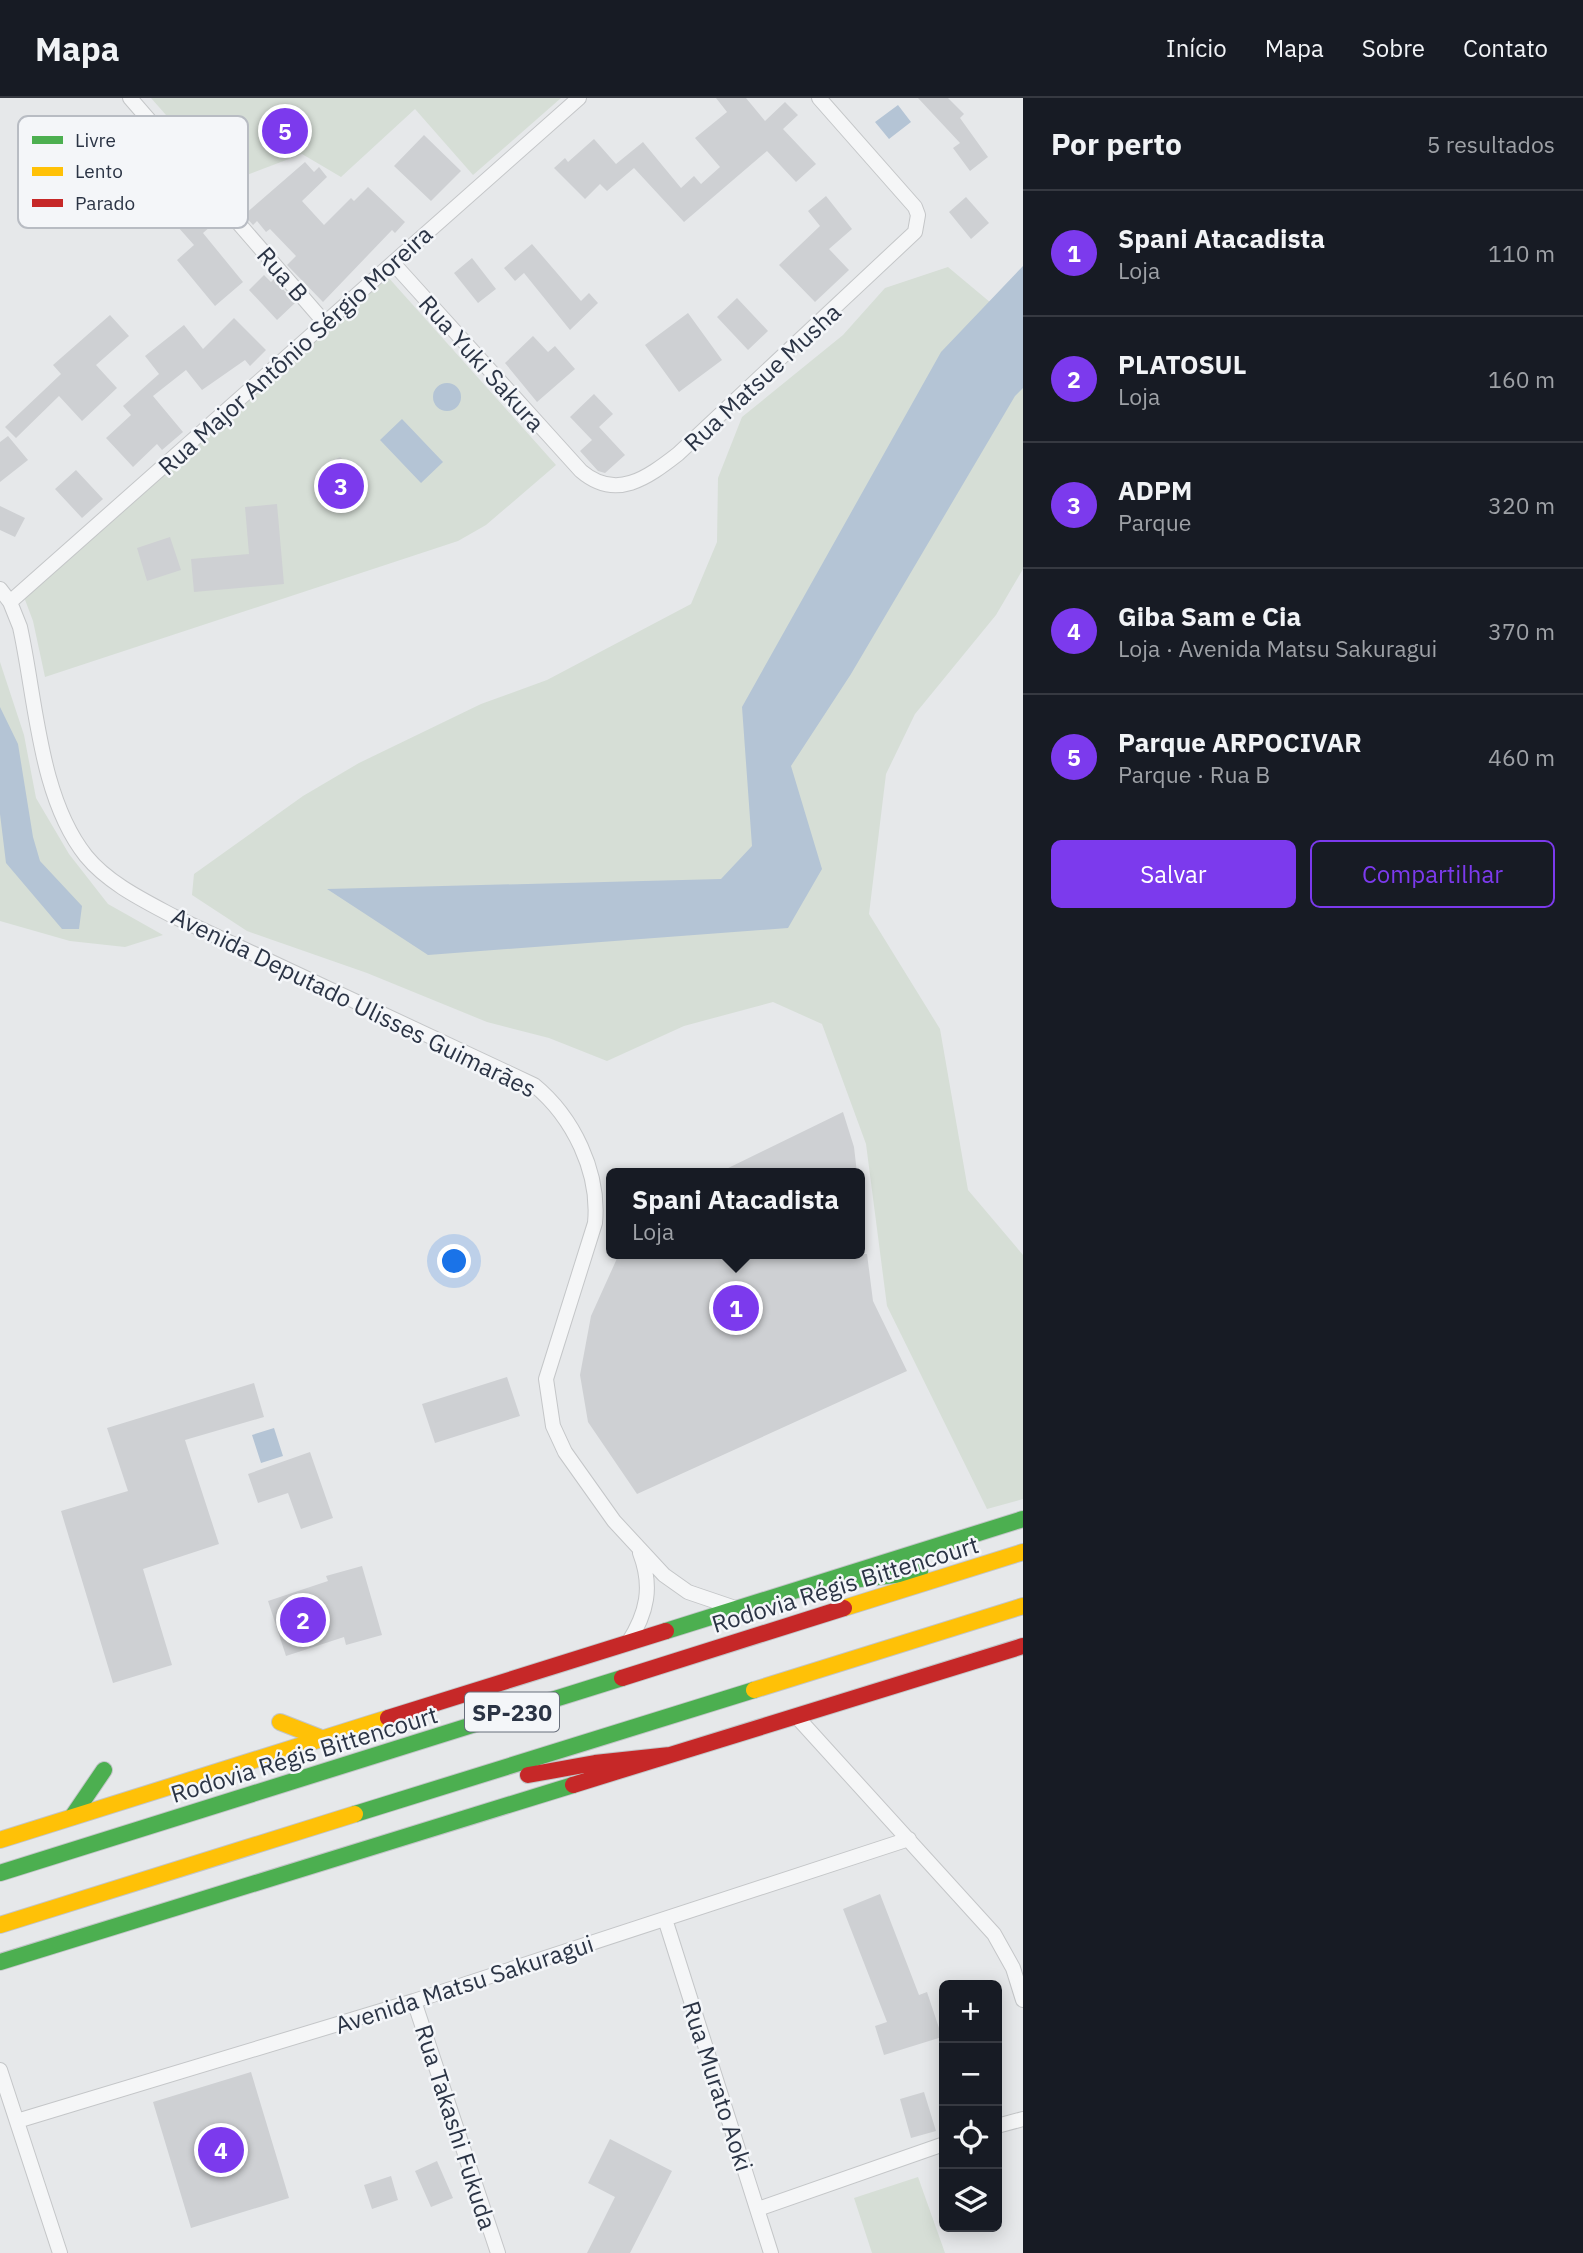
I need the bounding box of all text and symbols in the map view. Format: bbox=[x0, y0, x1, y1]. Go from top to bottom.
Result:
text: Mapa bbox=[35, 27, 120, 70]
text: Início bbox=[1166, 32, 1227, 64]
text: Mapa bbox=[1265, 32, 1324, 64]
text: Sobre bbox=[1362, 32, 1425, 64]
text: Contato bbox=[1463, 32, 1548, 64]
pin: 5 bbox=[262, 105, 308, 157]
legend bbox=[18, 116, 248, 228]
text: Por perto bbox=[1051, 124, 1182, 163]
text: Livre bbox=[75, 128, 116, 152]
text: 5 resultados bbox=[1427, 129, 1555, 159]
text: Lento bbox=[75, 159, 123, 183]
text: Parado bbox=[75, 191, 135, 215]
street label: Rua Major Antônio Sérgio Moreira bbox=[151, 218, 439, 482]
text: Spani Atacadista bbox=[1118, 221, 1325, 255]
text: 1 bbox=[1067, 238, 1081, 268]
text: 110 m bbox=[1488, 238, 1555, 268]
street label: Rua B bbox=[250, 240, 316, 308]
text: Loja bbox=[1118, 255, 1160, 285]
street label: Rua Yuki Sakura bbox=[412, 288, 552, 438]
street label: Rua Matsue Musha bbox=[677, 296, 848, 458]
text: PLATOSUL bbox=[1118, 347, 1246, 381]
text: 2 bbox=[1067, 364, 1081, 394]
text: 160 m bbox=[1488, 364, 1555, 394]
text: Loja bbox=[1118, 381, 1160, 411]
pin: 3 bbox=[318, 460, 364, 512]
text: ADPM bbox=[1118, 473, 1192, 507]
text: 3 bbox=[1067, 490, 1081, 520]
text: 320 m bbox=[1488, 490, 1555, 520]
text: Parque bbox=[1118, 507, 1191, 537]
text: Giba Sam e Cia bbox=[1118, 599, 1301, 633]
text: 4 bbox=[1067, 616, 1081, 646]
text: 370 m bbox=[1488, 616, 1555, 646]
text: Loja · Avenida Matsu Sakuragui bbox=[1118, 633, 1437, 663]
text: Parque ARPOCIVAR bbox=[1118, 725, 1362, 759]
text: 5 bbox=[1067, 742, 1081, 772]
text: 460 m bbox=[1488, 742, 1555, 772]
text: Parque · Rua B bbox=[1118, 759, 1270, 789]
button: Salvar bbox=[1051, 840, 1296, 908]
button: Compartilhar bbox=[1310, 840, 1555, 908]
street label: Avenida Deputado Ulisses Guimarães bbox=[166, 900, 542, 1104]
popup bbox=[606, 1168, 865, 1259]
text: Spani Atacadista bbox=[632, 1182, 839, 1216]
text: Loja bbox=[632, 1216, 674, 1246]
your location bbox=[437, 1244, 471, 1278]
pin: 1 bbox=[713, 1282, 759, 1334]
street label: Rodovia Régis Bittencourt bbox=[708, 1528, 982, 1640]
pin: 2 bbox=[280, 1594, 326, 1646]
road number: SP-230 bbox=[465, 1693, 559, 1732]
street label: Rodovia Régis Bittencourt bbox=[167, 1698, 441, 1810]
street label: Avenida Matsu Sakuragui bbox=[331, 1927, 597, 2041]
map controls bbox=[939, 1980, 1002, 2232]
button: + bbox=[939, 1980, 1002, 2043]
street label: Rua Murato Aoki bbox=[675, 1997, 761, 2175]
street label: Rua Takashi Fukuda bbox=[408, 2020, 504, 2234]
button: − bbox=[939, 2043, 1002, 2106]
button: locate bbox=[939, 2106, 1002, 2169]
pin: 4 bbox=[198, 2124, 244, 2176]
button: layers bbox=[939, 2169, 1002, 2232]

